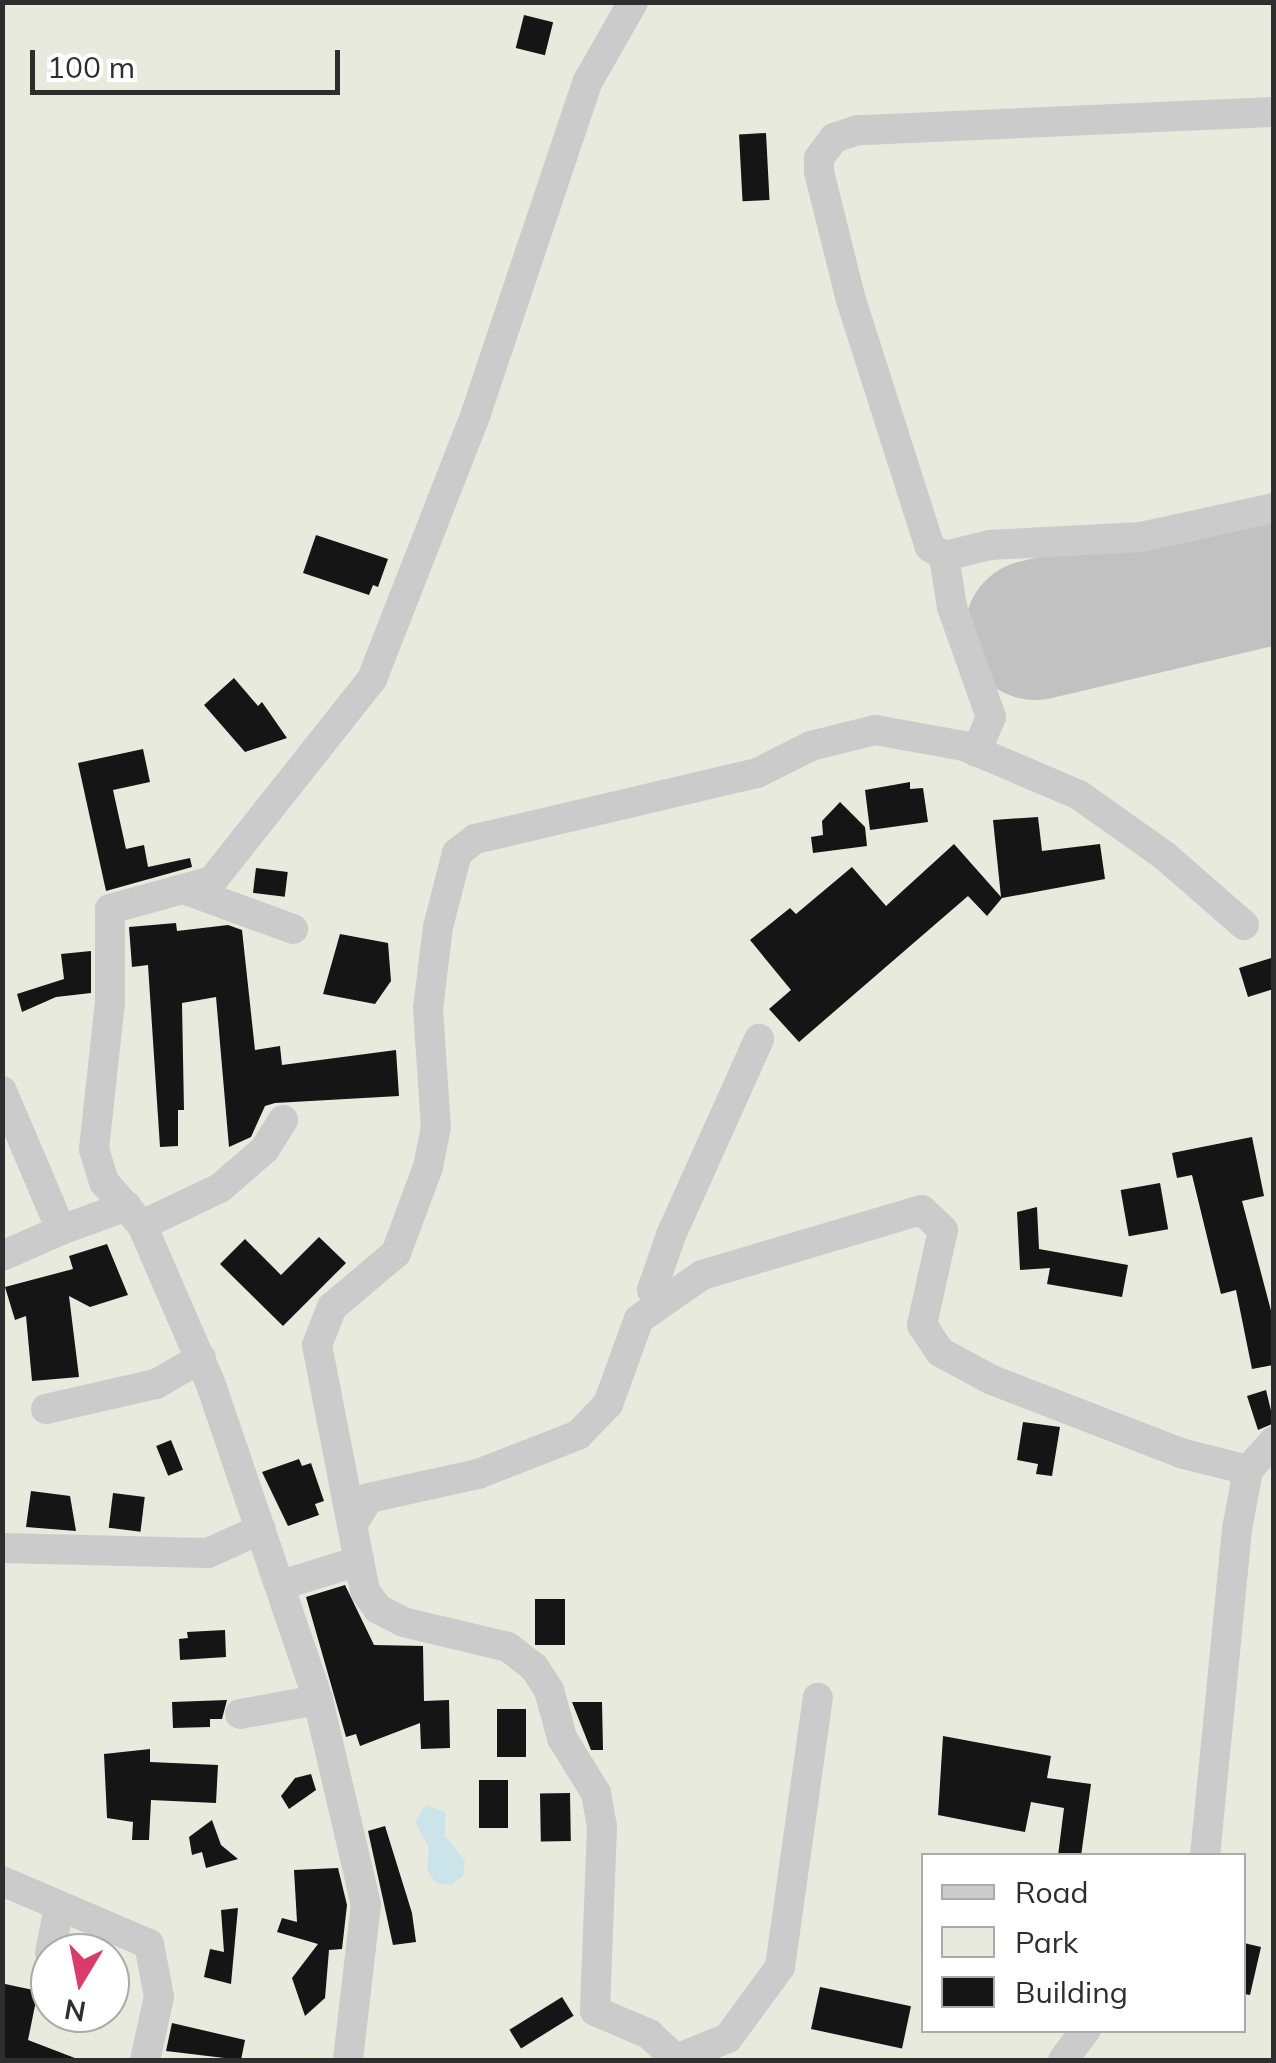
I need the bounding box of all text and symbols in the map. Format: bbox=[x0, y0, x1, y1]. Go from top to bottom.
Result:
scale bar bbox=[35, 30, 345, 92]
text: 100 m bbox=[47, 48, 135, 86]
legend bbox=[921, 1853, 1246, 2033]
text: Road bbox=[1015, 1873, 1089, 1911]
text: Park bbox=[1015, 1923, 1078, 1961]
north arrow bbox=[30, 1933, 130, 2033]
text: Building bbox=[1015, 1973, 1128, 2011]
text: N bbox=[62, 1992, 89, 2030]

